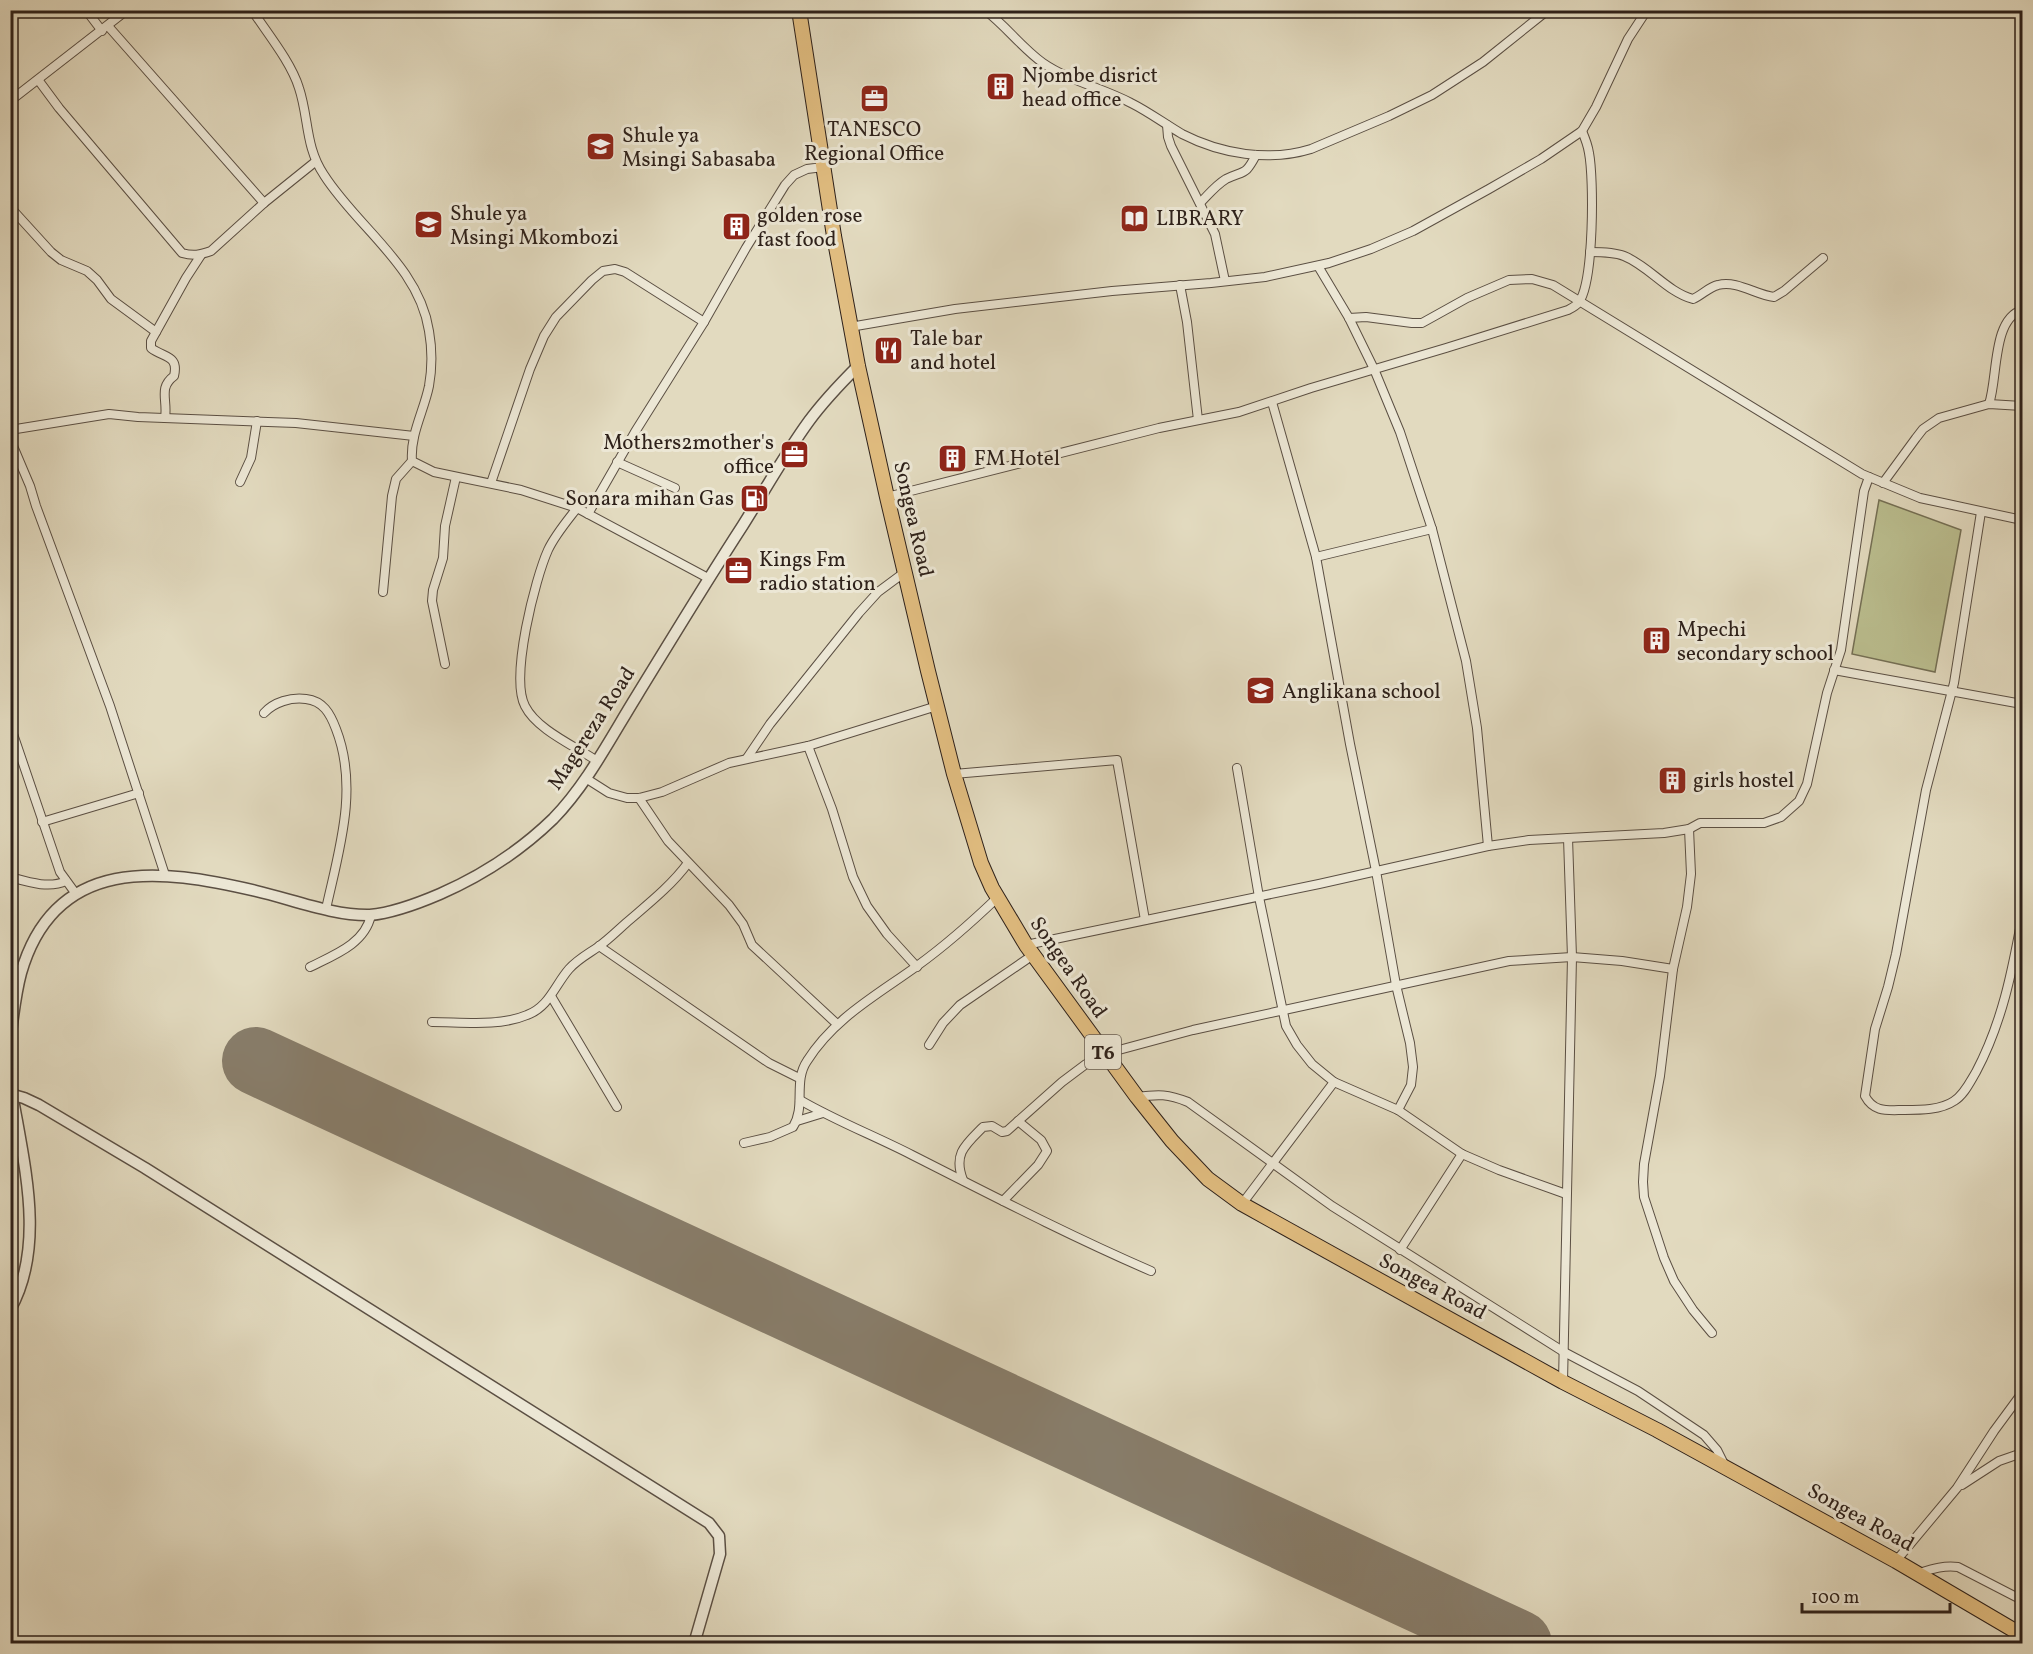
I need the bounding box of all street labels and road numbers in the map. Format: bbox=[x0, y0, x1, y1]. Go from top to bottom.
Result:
street label: Songea Road bbox=[885, 459, 940, 580]
street label: Magereza Road bbox=[541, 661, 643, 796]
street label: Songea Road bbox=[1022, 911, 1114, 1025]
road number: T6 bbox=[1085, 1035, 1121, 1069]
street label: Songea Road bbox=[1373, 1247, 1491, 1328]
street label: Songea Road bbox=[1802, 1477, 1919, 1560]

